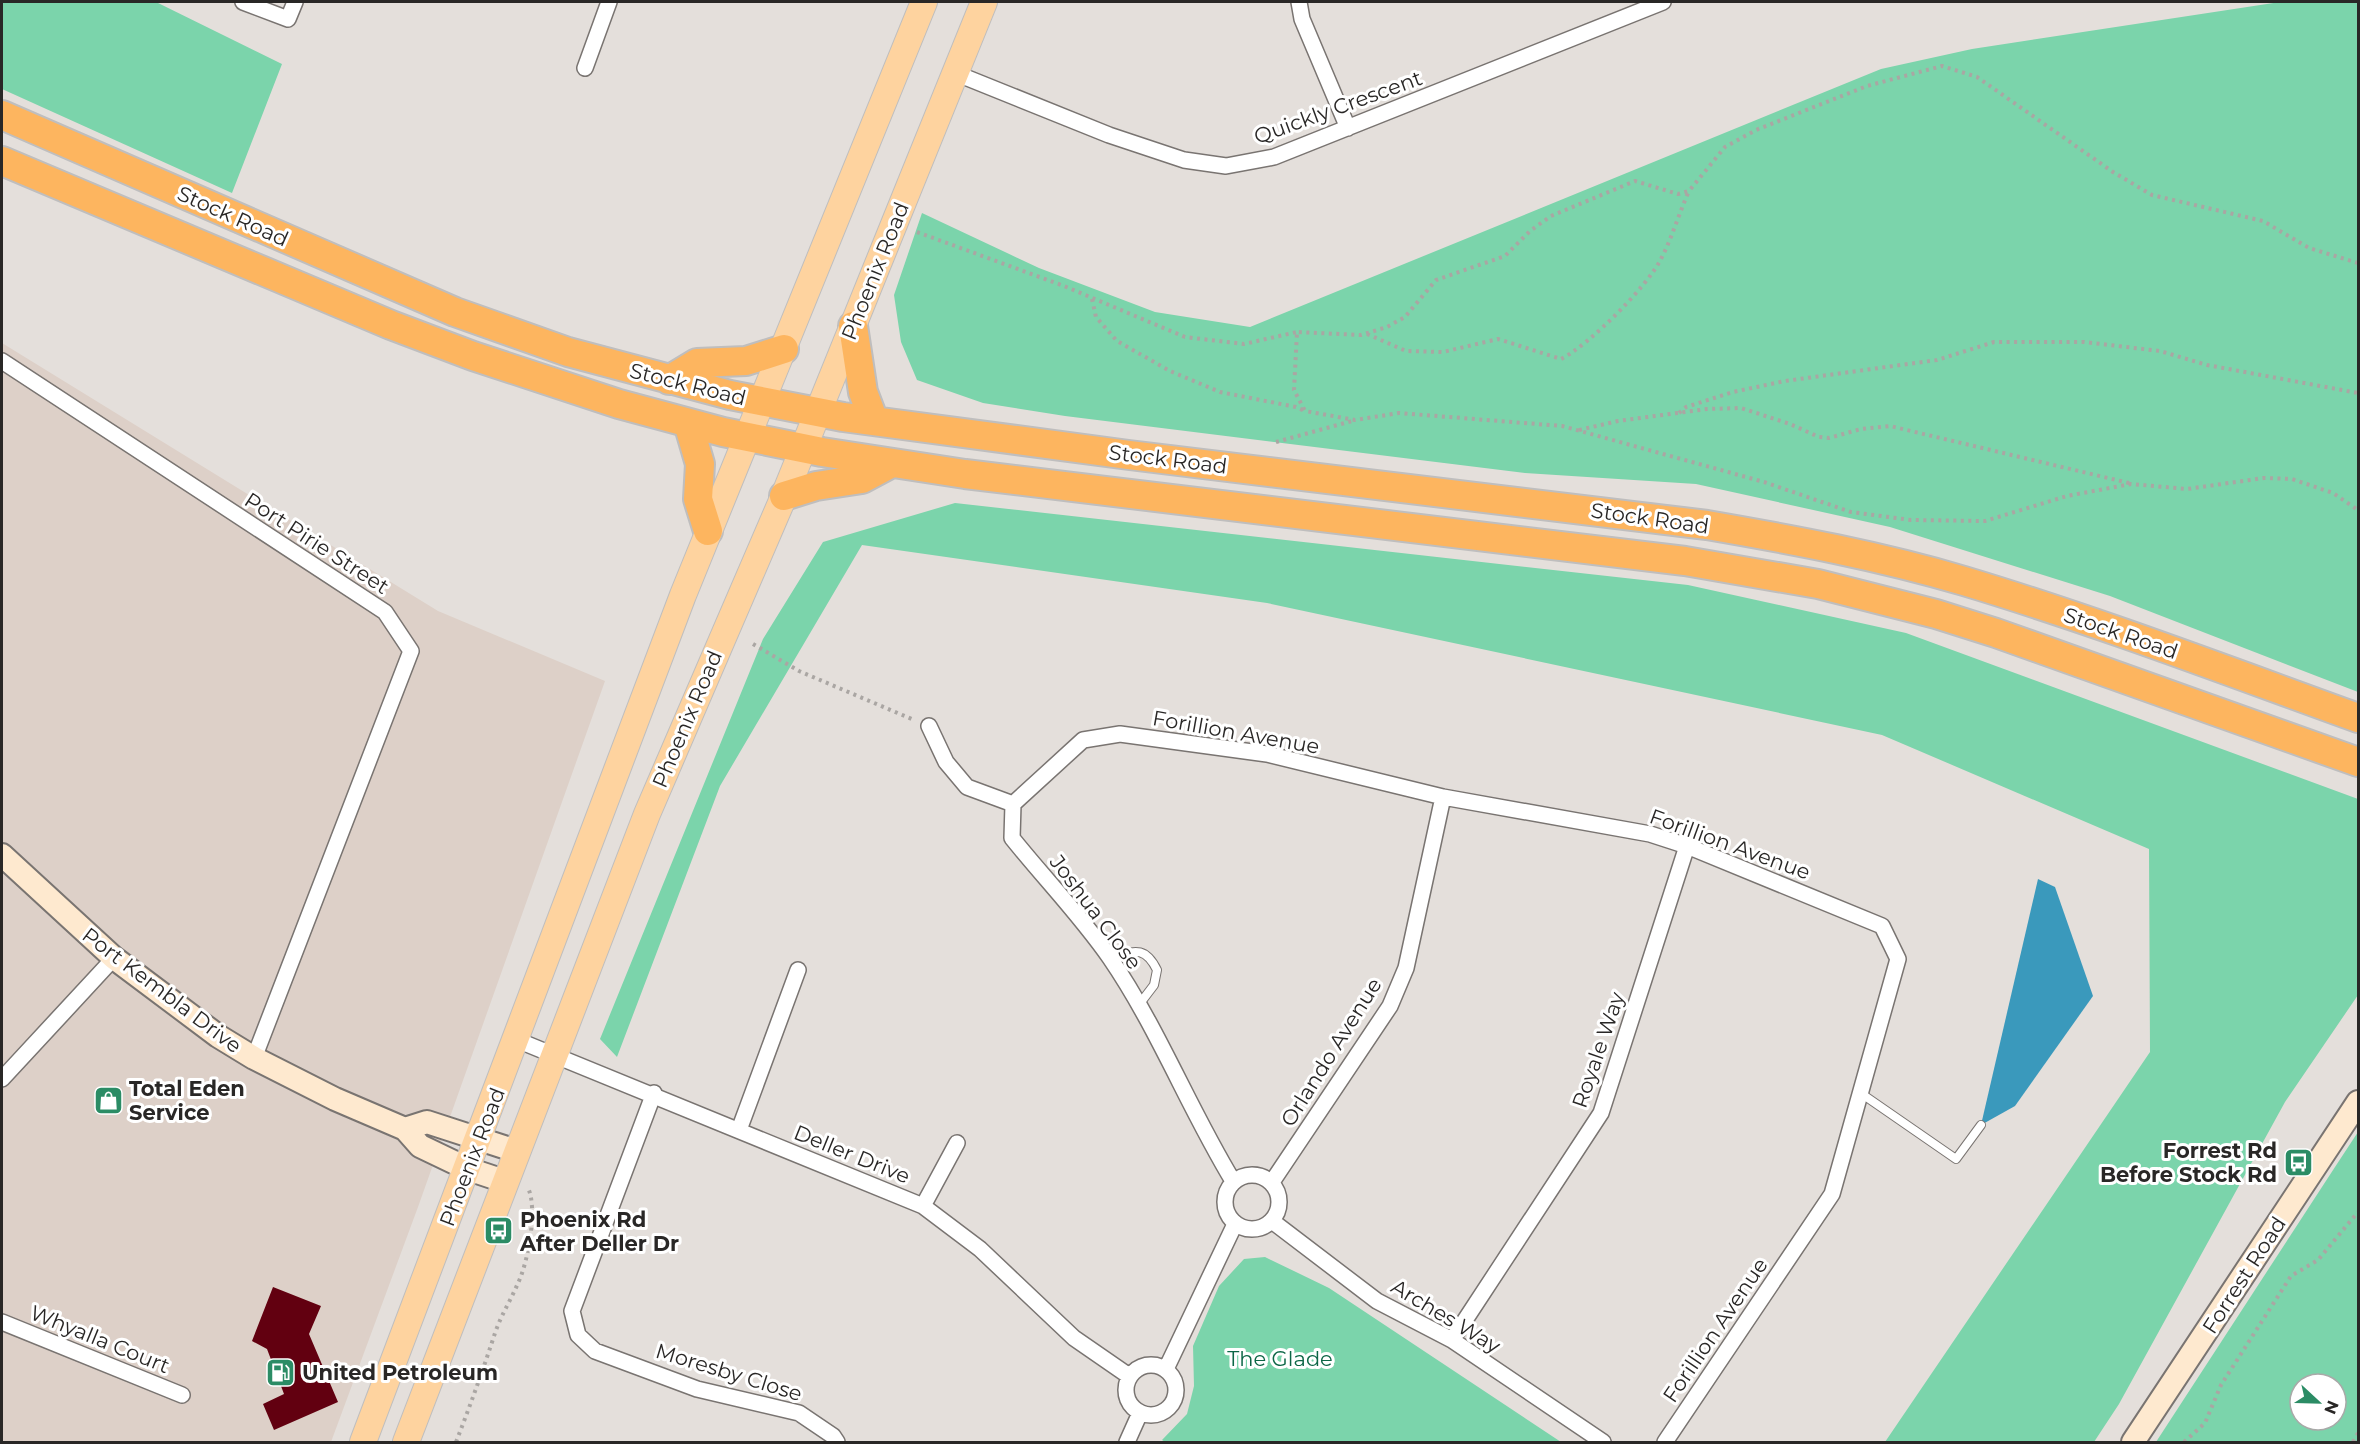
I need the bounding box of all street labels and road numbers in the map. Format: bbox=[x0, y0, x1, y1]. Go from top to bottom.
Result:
street label: Quickly Crescent bbox=[1251, 65, 1425, 149]
street label: Stock Road bbox=[174, 180, 292, 252]
street label: Phoenix Road bbox=[836, 198, 914, 344]
street label: Stock Road bbox=[627, 357, 749, 411]
street label: Stock Road bbox=[1107, 439, 1229, 479]
street label: Port Pirie Street bbox=[240, 487, 394, 599]
street label: Stock Road bbox=[1589, 497, 1711, 539]
street label: Stock Road bbox=[2061, 602, 2181, 664]
street label: Phoenix Road bbox=[647, 647, 727, 791]
street label: Forillion Avenue bbox=[1151, 705, 1321, 759]
street label: Forillion Avenue bbox=[1646, 803, 1814, 885]
street label: Joshua Close bbox=[1044, 849, 1147, 974]
street label: Port Kembla Drive bbox=[77, 922, 247, 1058]
street label: Orlando Avenue bbox=[1275, 973, 1387, 1131]
street label: Royale Way bbox=[1567, 988, 1630, 1111]
street label: Phoenix Road bbox=[434, 1084, 510, 1230]
street label: Deller Drive bbox=[790, 1119, 914, 1189]
street label: Forrest Road bbox=[2197, 1212, 2291, 1338]
street label: Forillion Avenue bbox=[1657, 1253, 1773, 1407]
street label: Arches Way bbox=[1387, 1274, 1506, 1359]
street label: Whyalla Court bbox=[27, 1300, 173, 1378]
street label: Moresby Close bbox=[653, 1338, 805, 1406]

